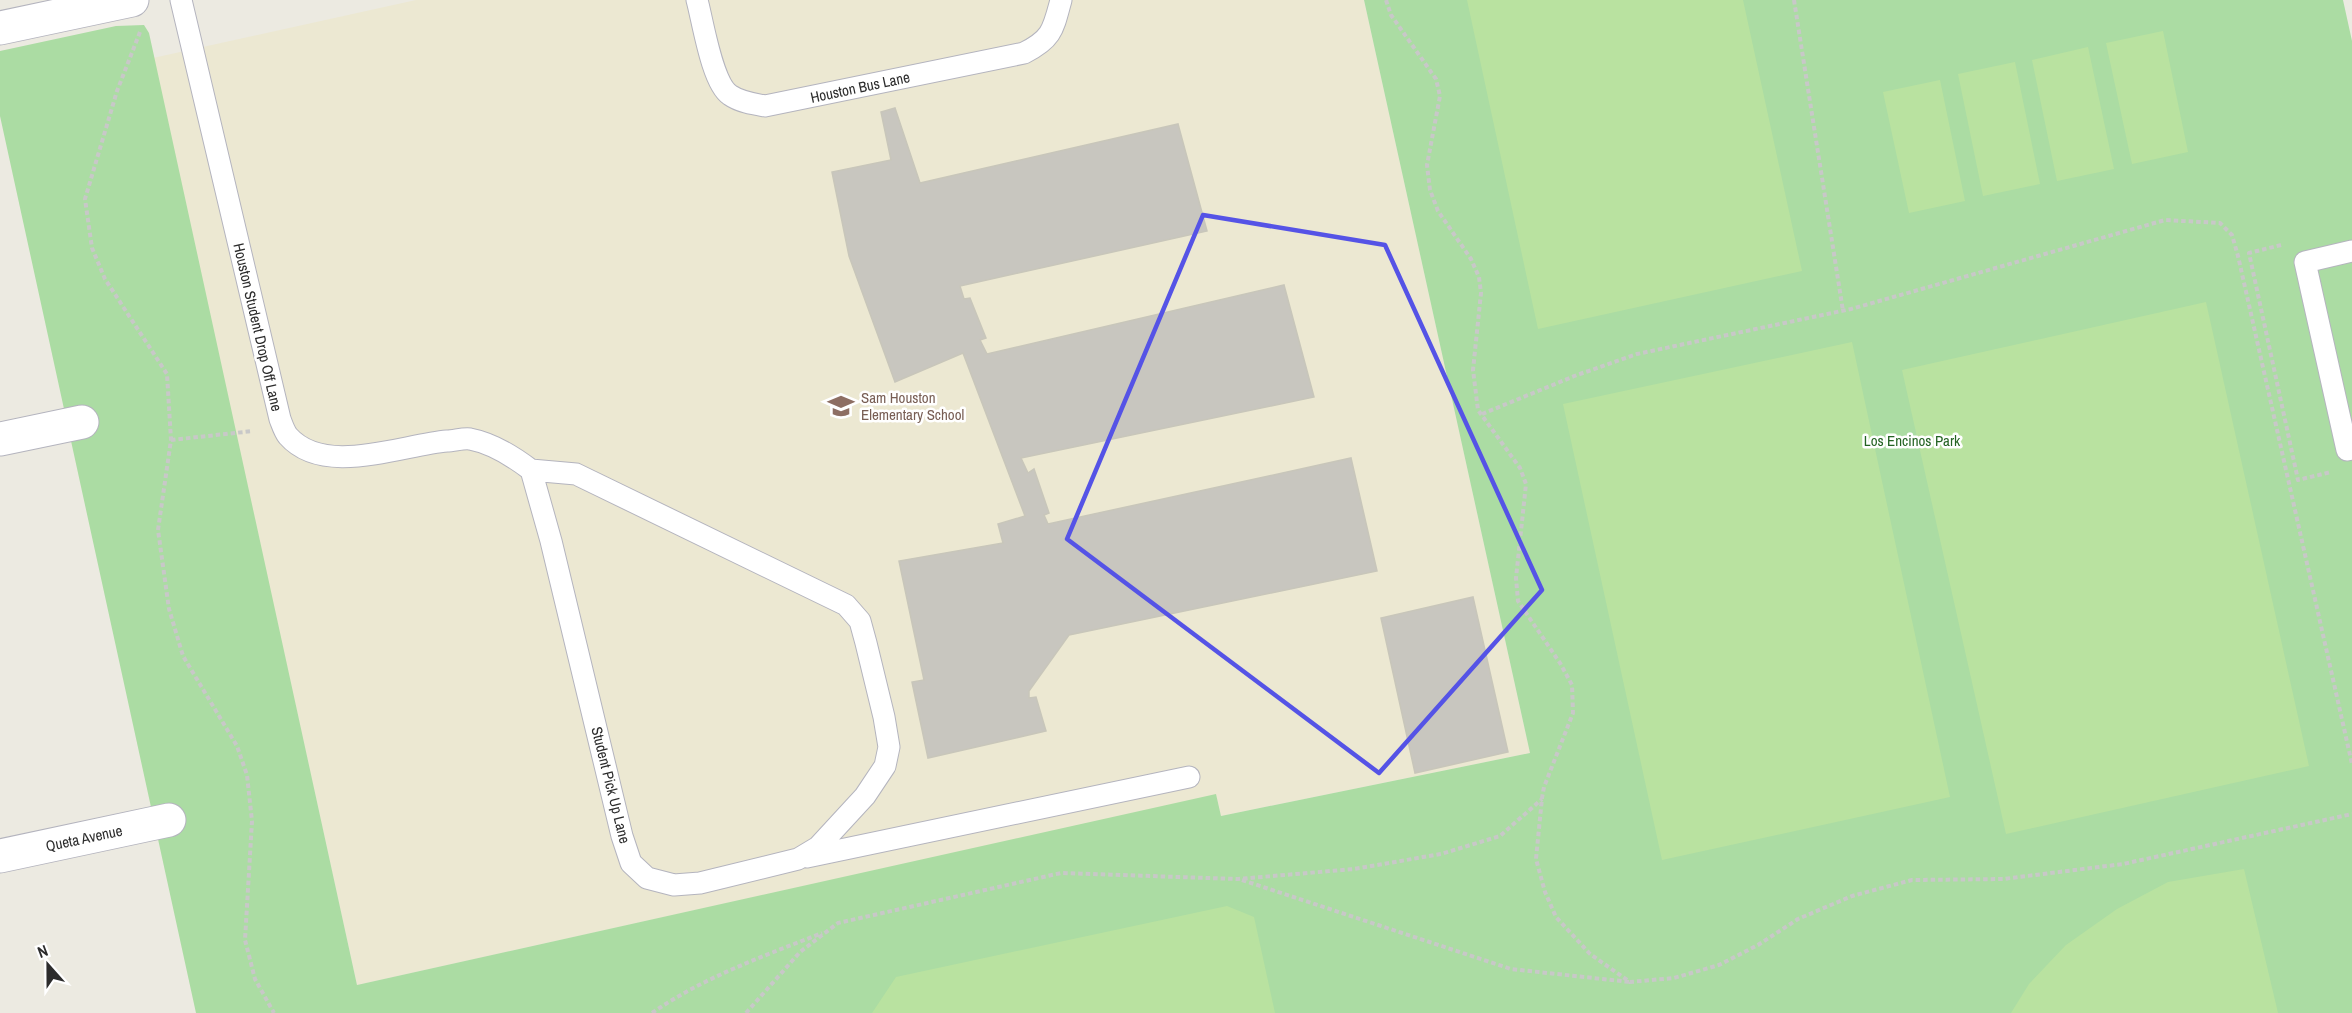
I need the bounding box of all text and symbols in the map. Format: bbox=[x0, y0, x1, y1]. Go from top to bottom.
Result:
street label: Houston Bus Lane bbox=[808, 66, 912, 108]
street label: Houston Student Drop Off Lane bbox=[228, 241, 288, 413]
place label: Sam Houston Elementary School bbox=[861, 387, 964, 425]
school or university icon: Sam Houston Elementary School bbox=[826, 391, 856, 421]
park label: Los Encinos Park bbox=[1864, 430, 1961, 451]
street label: Student Pick Up Lane bbox=[586, 724, 636, 846]
street label: Queta Avenue bbox=[44, 820, 124, 856]
north arrow bbox=[18, 935, 78, 995]
text: N bbox=[34, 939, 51, 963]

